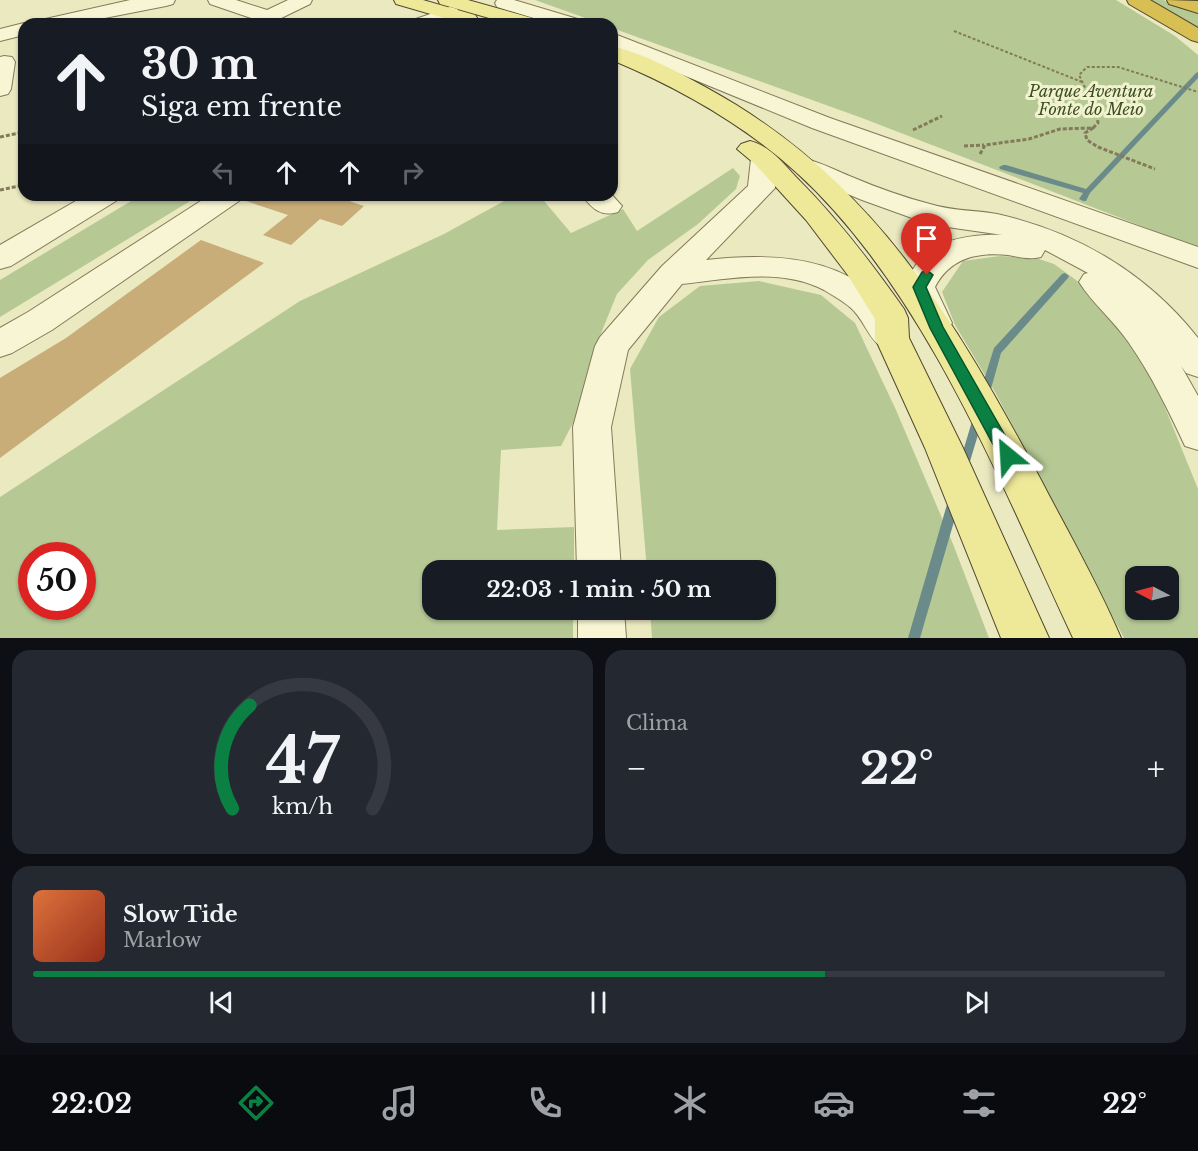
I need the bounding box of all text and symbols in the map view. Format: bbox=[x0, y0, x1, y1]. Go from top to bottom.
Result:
text: 30 m bbox=[141, 38, 257, 90]
icon: ahead bbox=[42, 42, 120, 120]
park label: Parque Aventura Fonte do Meio bbox=[1028, 81, 1153, 119]
text: Siga em frente bbox=[141, 90, 342, 123]
icon: left bbox=[207, 156, 240, 189]
icon: ahead bbox=[270, 156, 303, 189]
icon: ahead bbox=[333, 156, 366, 189]
icon: right bbox=[396, 156, 429, 189]
pin bbox=[901, 213, 952, 275]
icon: arrive bbox=[910, 222, 943, 255]
position arrow bbox=[976, 424, 1040, 488]
speed limit sign: 50 bbox=[18, 542, 96, 620]
north arrow bbox=[1125, 566, 1179, 620]
map controls bbox=[1125, 566, 1179, 620]
text: 22:03 · 1 min · 50 m bbox=[487, 576, 711, 603]
text: Clima bbox=[626, 711, 688, 735]
text: 47 bbox=[266, 722, 340, 800]
text: 22° bbox=[860, 740, 934, 796]
text: − bbox=[626, 748, 647, 789]
text: + bbox=[1147, 748, 1165, 789]
text: km/h bbox=[272, 793, 333, 820]
text: Slow Tide bbox=[123, 901, 238, 928]
text: Marlow bbox=[123, 928, 202, 952]
icon: previous bbox=[205, 986, 238, 1019]
icon: pause bbox=[582, 986, 615, 1019]
icon: next bbox=[960, 986, 993, 1019]
icon: directions bbox=[235, 1082, 277, 1124]
icon: music bbox=[379, 1082, 421, 1124]
icon: phone bbox=[524, 1082, 566, 1124]
icon: climate bbox=[669, 1082, 711, 1124]
icon: car bbox=[813, 1082, 855, 1124]
icon: filters bbox=[958, 1082, 1000, 1124]
text: 22:02 bbox=[51, 1087, 132, 1120]
text: 22° bbox=[1102, 1087, 1147, 1120]

